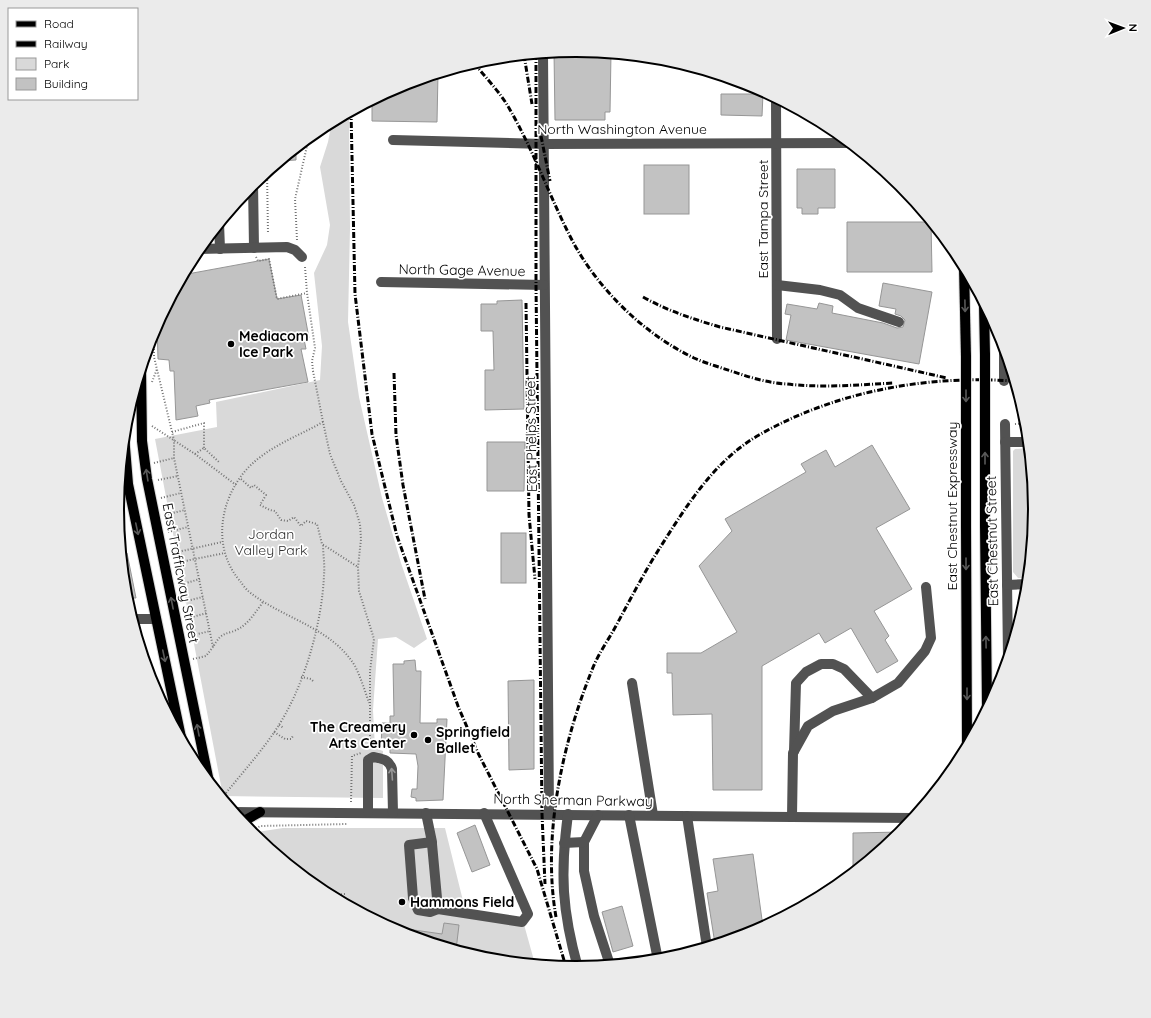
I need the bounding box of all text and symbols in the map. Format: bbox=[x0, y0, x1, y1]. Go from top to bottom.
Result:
legend bbox=[8, 8, 138, 100]
north arrow bbox=[1103, 8, 1143, 48]
text: Road bbox=[44, 16, 74, 31]
text: N bbox=[1126, 24, 1140, 32]
text: Railway bbox=[44, 36, 88, 51]
text: Park bbox=[44, 56, 69, 71]
text: Building bbox=[44, 76, 88, 91]
street label: North Washington Avenue bbox=[537, 120, 707, 138]
street label: East Tampa Street bbox=[754, 159, 772, 278]
street label: North Gage Avenue bbox=[398, 260, 526, 280]
one-way arrow bbox=[961, 299, 969, 312]
place label: Mediacom Ice Park bbox=[239, 327, 309, 361]
marker: Mediacom Ice Park bbox=[226, 339, 236, 349]
street label: East Phelps Street bbox=[521, 376, 541, 492]
one-way arrow bbox=[962, 389, 970, 402]
street label: East Chestnut Expressway bbox=[943, 422, 961, 590]
one-way arrow bbox=[981, 452, 989, 465]
one-way arrow bbox=[143, 469, 151, 482]
street label: East Chestnut Street bbox=[982, 475, 1002, 607]
street label: East Trafficway Street bbox=[159, 501, 203, 645]
one-way arrow bbox=[134, 522, 142, 535]
park label: Jordan Valley Park bbox=[234, 525, 308, 559]
one-way arrow bbox=[962, 557, 970, 570]
one-way arrow bbox=[168, 597, 176, 610]
one-way arrow bbox=[982, 636, 990, 649]
one-way arrow bbox=[160, 649, 168, 662]
one-way arrow bbox=[963, 687, 971, 700]
place label: The Creamery Arts Center bbox=[310, 718, 406, 752]
place label: Springfield Ballet bbox=[436, 723, 510, 757]
one-way arrow bbox=[194, 724, 202, 737]
marker: The Creamery Arts Center bbox=[409, 730, 419, 740]
marker: Springfield Ballet bbox=[423, 735, 433, 745]
one-way arrow bbox=[389, 768, 396, 781]
street label: North Sherman Parkway bbox=[493, 790, 653, 810]
place label: Hammons Field bbox=[410, 893, 514, 911]
marker: Hammons Field bbox=[397, 897, 407, 907]

